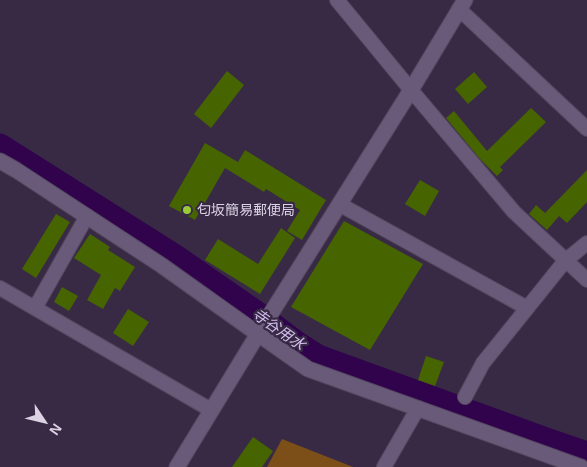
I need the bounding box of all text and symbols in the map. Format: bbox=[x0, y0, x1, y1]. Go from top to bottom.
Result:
place label: 匂坂簡易郵便局 bbox=[197, 202, 295, 218]
marker: 匂坂簡易郵便局 bbox=[181, 204, 193, 216]
water label: 寺谷用水 bbox=[250, 305, 310, 354]
north arrow bbox=[20, 397, 70, 447]
text: N bbox=[46, 421, 65, 438]

